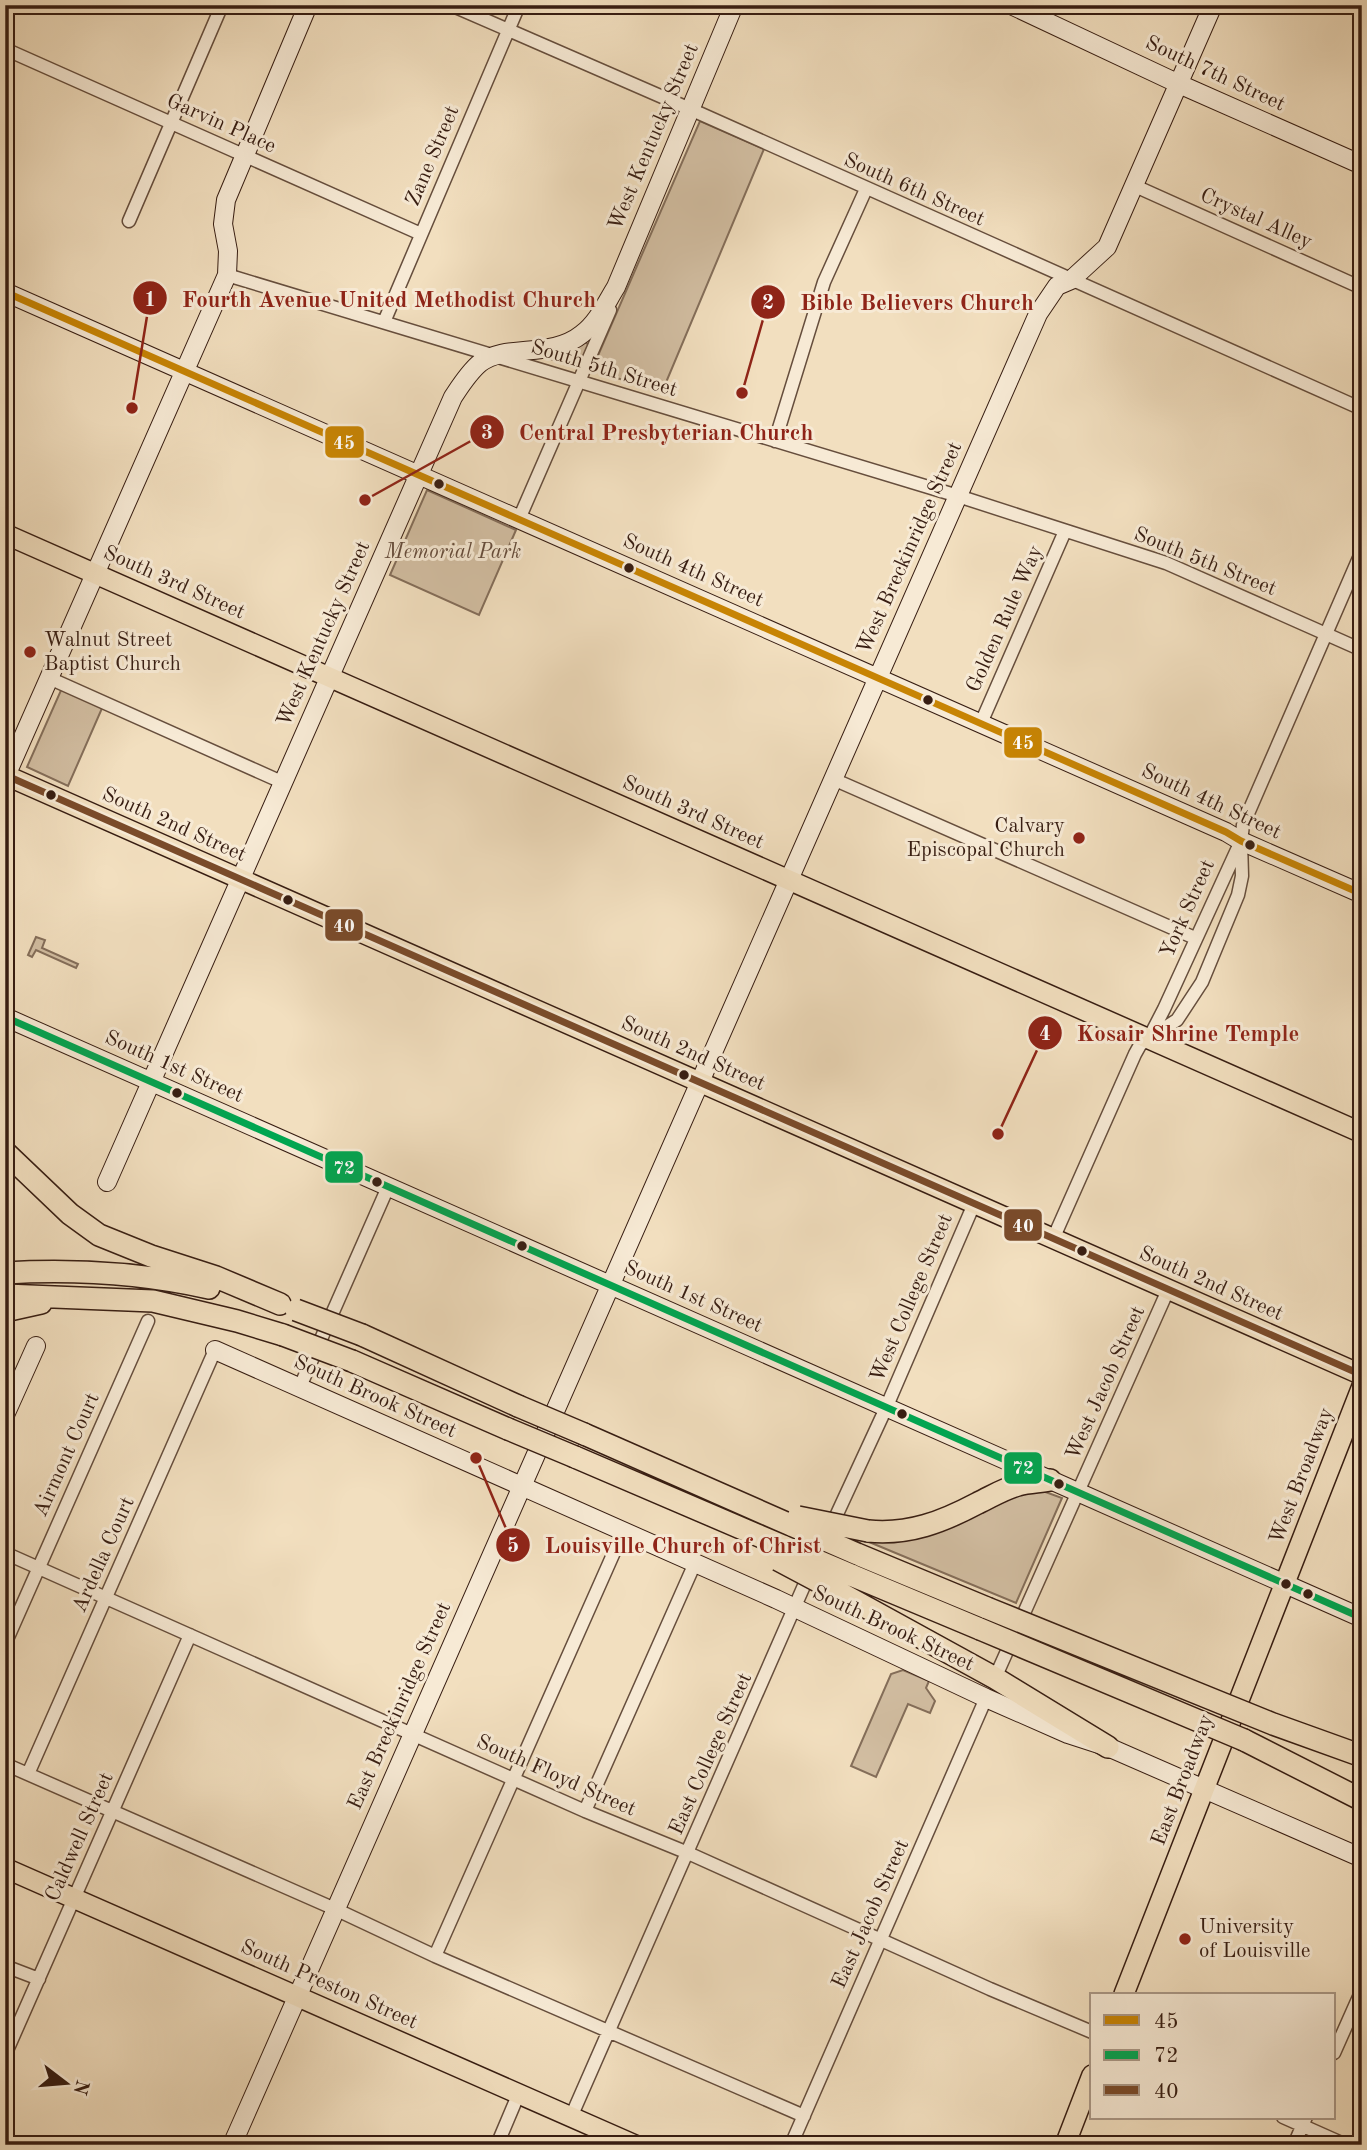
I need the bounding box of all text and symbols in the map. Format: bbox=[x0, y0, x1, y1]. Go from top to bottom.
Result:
street label: South 7th Street bbox=[1142, 32, 1288, 116]
street label: West Kentucky Street bbox=[605, 41, 703, 233]
street label: Garvin Place bbox=[163, 91, 279, 157]
street label: Zane Street bbox=[403, 103, 463, 209]
street label: South 6th Street bbox=[840, 150, 988, 230]
street label: Crystal Alley bbox=[1197, 185, 1315, 253]
callout: Fourth Avenue United Methodist Church bbox=[133, 276, 610, 320]
callout: Bible Believers Church bbox=[751, 280, 1048, 324]
text: Fourth Avenue United Methodist Church bbox=[182, 289, 596, 312]
text: 1 bbox=[144, 290, 156, 311]
text: Bible Believers Church bbox=[800, 292, 1034, 315]
text: 2 bbox=[762, 293, 774, 314]
street label: South 5th Street bbox=[528, 337, 680, 401]
callout: Central Presbyterian Church bbox=[470, 410, 827, 454]
text: Central Presbyterian Church bbox=[519, 422, 813, 445]
text: 3 bbox=[481, 423, 493, 444]
line badge: 45 bbox=[324, 425, 365, 459]
text: 45 bbox=[333, 435, 355, 454]
street label: West Breckinridge Street bbox=[854, 439, 966, 657]
unlabelled marker bbox=[432, 477, 446, 491]
street label: South 5th Street bbox=[1131, 524, 1279, 600]
street label: South 4th Street bbox=[619, 531, 767, 611]
street label: West Kentucky Street bbox=[274, 538, 374, 730]
street label: South 3rd Street bbox=[100, 542, 248, 624]
park label: Memorial Park bbox=[384, 542, 521, 563]
street label: Golden Rule Way bbox=[963, 542, 1047, 696]
unlabelled marker bbox=[622, 561, 636, 575]
place label: Walnut Street Baptist Church bbox=[44, 630, 181, 675]
marker: Walnut Street Baptist Church bbox=[22, 644, 38, 660]
unlabelled marker bbox=[921, 693, 935, 707]
line badge: 45 bbox=[1003, 726, 1043, 759]
text: 45 bbox=[1012, 735, 1034, 754]
street label: South 4th Street bbox=[1138, 760, 1284, 844]
street label: South 3rd Street bbox=[619, 772, 767, 854]
street label: South 2nd Street bbox=[99, 784, 249, 866]
unlabelled marker bbox=[44, 788, 58, 802]
place label: Calvary Episcopal Church bbox=[907, 816, 1065, 861]
marker: Calvary Episcopal Church bbox=[1071, 830, 1087, 846]
unlabelled marker bbox=[1243, 838, 1257, 852]
street label: York Street bbox=[1157, 857, 1219, 961]
unlabelled marker bbox=[281, 893, 295, 907]
line badge: 40 bbox=[324, 908, 364, 942]
text: 40 bbox=[333, 918, 355, 937]
callout: Kosair Shrine Temple bbox=[1028, 1011, 1313, 1055]
street label: South 2nd Street bbox=[618, 1013, 768, 1095]
text: Kosair Shrine Temple bbox=[1077, 1023, 1299, 1046]
text: 4 bbox=[1039, 1024, 1051, 1045]
street label: South 1st Street bbox=[101, 1027, 247, 1107]
unlabelled marker bbox=[677, 1068, 691, 1082]
unlabelled marker bbox=[170, 1086, 184, 1100]
line badge: 72 bbox=[324, 1150, 364, 1184]
text: 72 bbox=[333, 1160, 355, 1179]
unlabelled marker bbox=[370, 1175, 384, 1189]
line badge: 40 bbox=[1003, 1208, 1043, 1242]
street label: West College Street bbox=[867, 1211, 957, 1385]
text: 40 bbox=[1012, 1218, 1034, 1237]
unlabelled marker bbox=[515, 1239, 529, 1253]
street label: South 2nd Street bbox=[1136, 1243, 1286, 1325]
unlabelled marker bbox=[1075, 1244, 1089, 1258]
street label: South 1st Street bbox=[620, 1257, 766, 1337]
street label: West Jacob Street bbox=[1063, 1303, 1149, 1463]
street label: South Brook Street bbox=[290, 1352, 460, 1442]
street label: Airmont Court bbox=[30, 1390, 104, 1520]
street label: West Broadway bbox=[1266, 1405, 1338, 1547]
unlabelled marker bbox=[895, 1407, 909, 1421]
line badge: 72 bbox=[1003, 1451, 1043, 1485]
text: 72 bbox=[1012, 1460, 1034, 1479]
unlabelled marker bbox=[1052, 1477, 1066, 1491]
street label: Ardella Court bbox=[69, 1494, 139, 1616]
callout: Louisville Church of Christ bbox=[496, 1523, 836, 1567]
text: Louisville Church of Christ bbox=[545, 1535, 821, 1558]
text: 5 bbox=[507, 1536, 519, 1557]
unlabelled marker bbox=[1279, 1577, 1293, 1591]
street label: South Brook Street bbox=[809, 1582, 977, 1676]
unlabelled marker bbox=[1301, 1587, 1315, 1601]
street label: East Breckinridge Street bbox=[345, 1599, 455, 1813]
street label: East College Street bbox=[666, 1670, 756, 1838]
street label: East Broadway bbox=[1148, 1711, 1218, 1849]
street label: South Floyd Street bbox=[473, 1731, 639, 1821]
street label: Caldwell Street bbox=[42, 1769, 118, 1905]
street label: East Jacob Street bbox=[829, 1836, 913, 1992]
place label: University of Louisville bbox=[1199, 1917, 1311, 1962]
marker: University of Louisville bbox=[1177, 1931, 1193, 1947]
street label: South Preston Street bbox=[237, 1936, 421, 2034]
legend bbox=[1090, 1993, 1336, 2118]
text: 45 bbox=[1154, 2012, 1178, 2033]
text: 72 bbox=[1154, 2046, 1178, 2067]
north arrow bbox=[32, 2048, 102, 2118]
text: N bbox=[69, 2077, 91, 2097]
text: 40 bbox=[1154, 2082, 1178, 2103]

